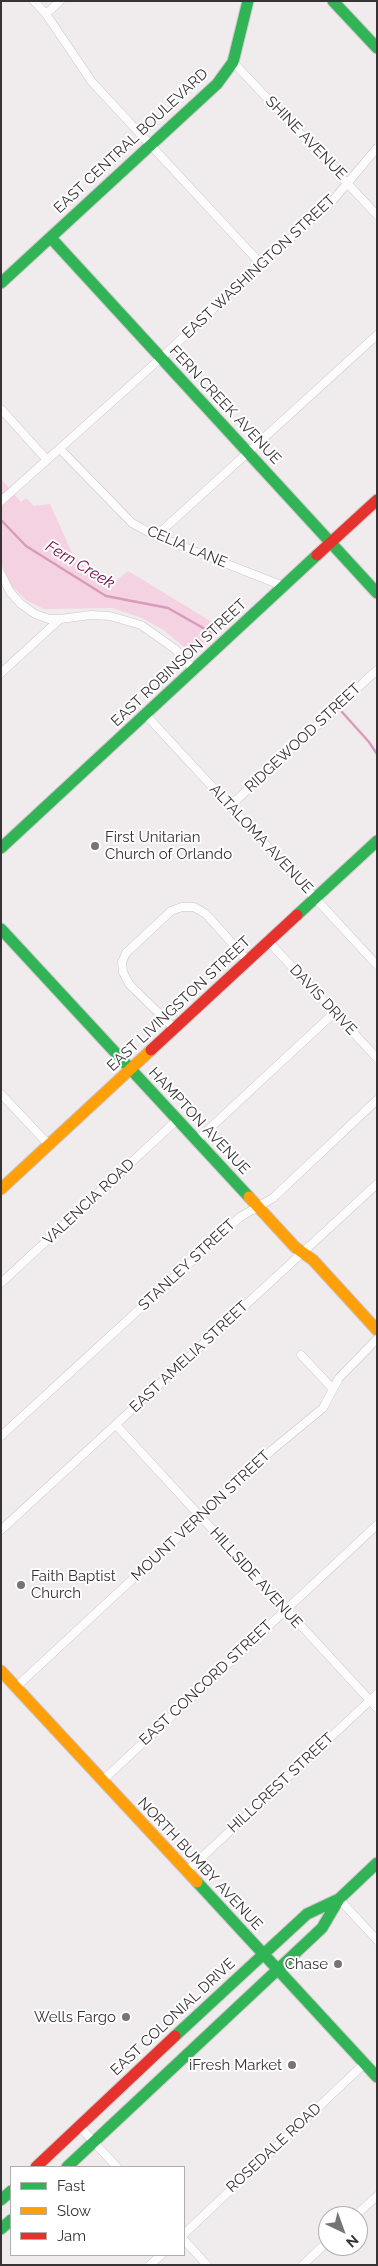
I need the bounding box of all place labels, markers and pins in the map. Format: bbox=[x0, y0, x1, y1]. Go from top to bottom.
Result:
place label: First Unitarian Church of Orlando bbox=[105, 828, 232, 863]
marker: First Unitarian Church of Orlando bbox=[89, 840, 101, 852]
place label: Faith Baptist Church bbox=[31, 1567, 116, 1602]
marker: Faith Baptist Church bbox=[15, 1579, 27, 1591]
place label: Chase bbox=[285, 1955, 328, 1973]
marker: Chase bbox=[332, 1958, 344, 1970]
place label: Wells Fargo bbox=[34, 2008, 116, 2026]
marker: Wells Fargo bbox=[120, 2011, 132, 2023]
place label: iFresh Market bbox=[189, 2056, 282, 2074]
marker: iFresh Market bbox=[286, 2059, 298, 2071]

